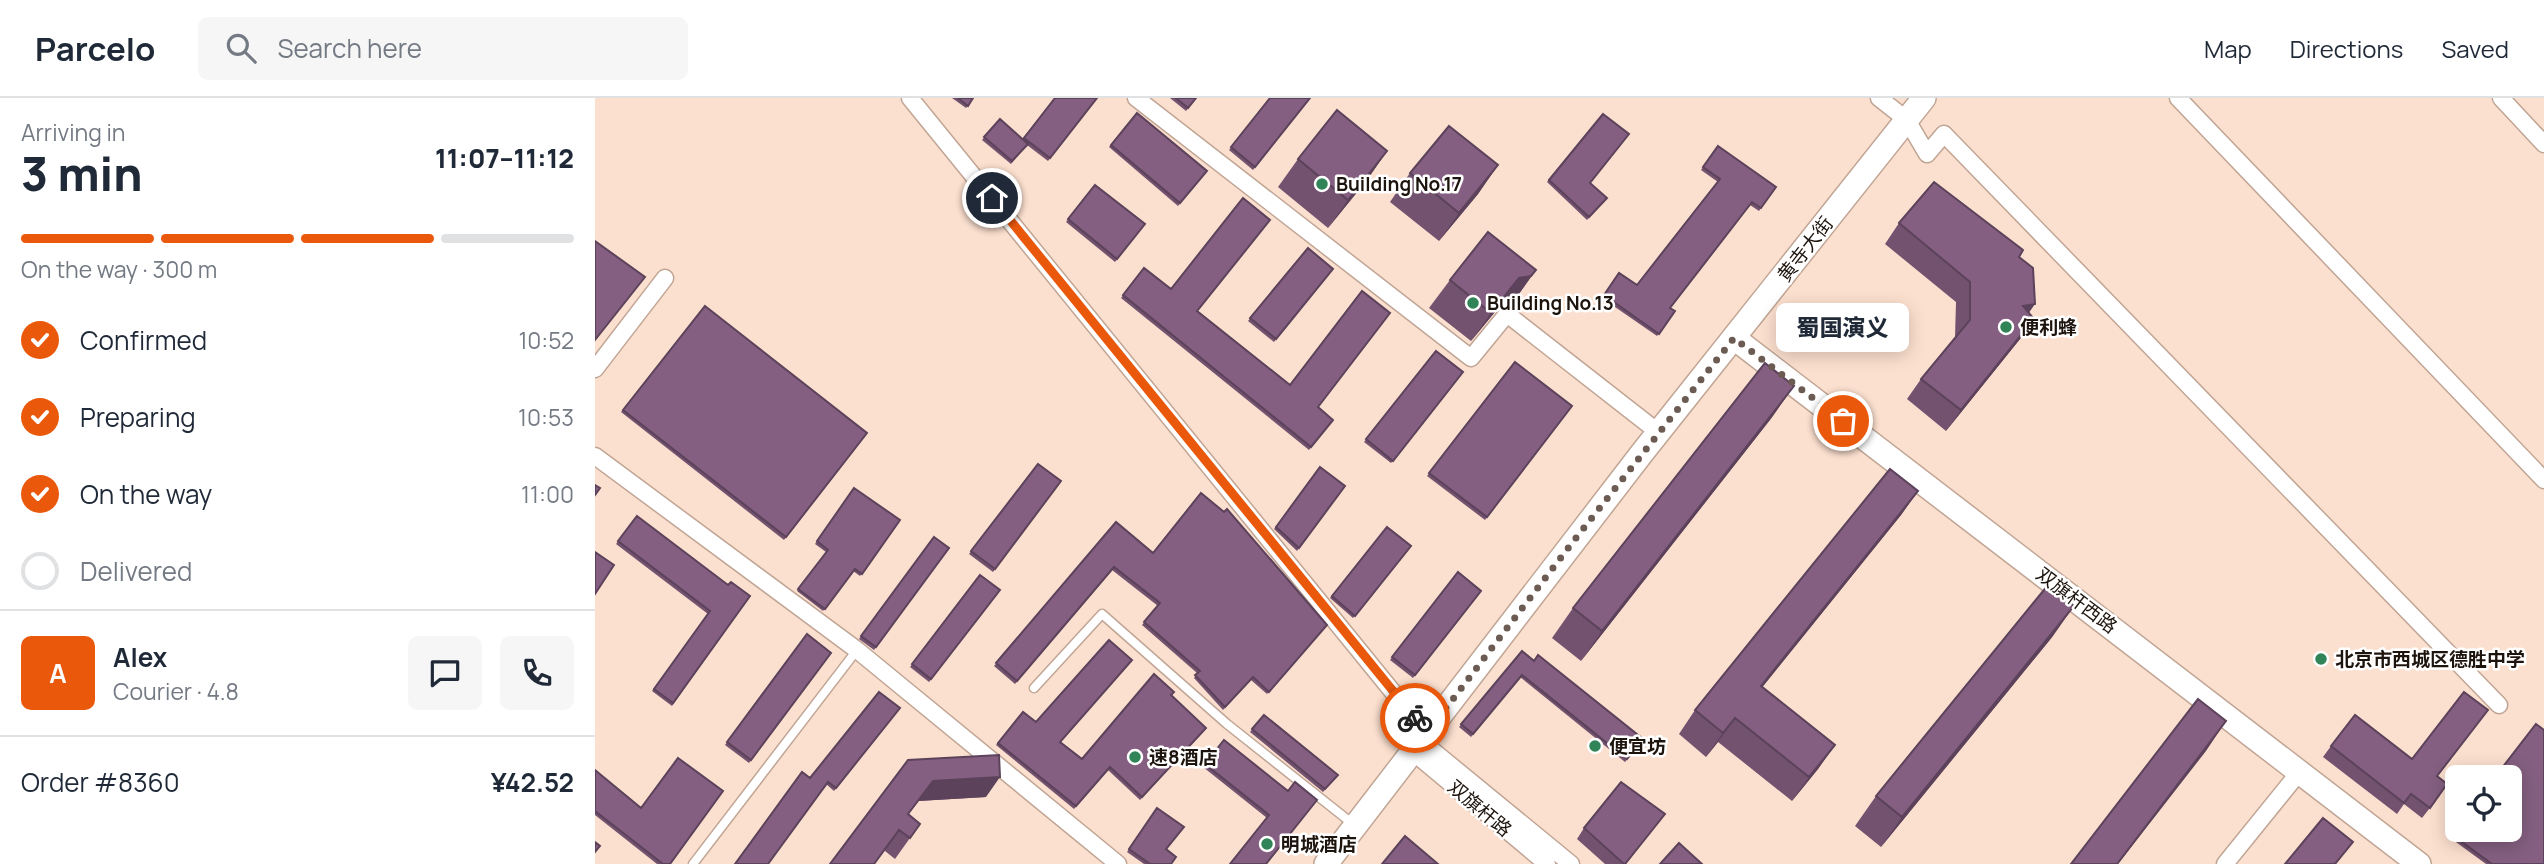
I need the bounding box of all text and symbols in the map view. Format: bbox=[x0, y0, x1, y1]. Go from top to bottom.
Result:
search box bbox=[198, 17, 688, 80]
text: Parcelo bbox=[35, 26, 156, 71]
icon: search bbox=[222, 29, 260, 67]
text: Search here bbox=[278, 30, 422, 66]
text: Map bbox=[2204, 32, 2252, 65]
text: Directions bbox=[2290, 32, 2403, 65]
text: Saved bbox=[2441, 32, 2509, 65]
text: Arriving in bbox=[21, 116, 126, 148]
text: 11:07–11:12 bbox=[435, 140, 574, 176]
text: 3 min bbox=[21, 142, 142, 205]
pin bbox=[962, 168, 1022, 228]
place label: Building No.17 bbox=[1336, 171, 1462, 197]
marker: Building No.17 bbox=[1314, 176, 1330, 192]
icon: home bbox=[973, 179, 1011, 217]
street label: 黄寺大街 bbox=[1771, 211, 1839, 287]
text: On the way · 300 m bbox=[21, 253, 217, 285]
place label: Building No.13 bbox=[1487, 290, 1614, 316]
marker: Building No.13 bbox=[1465, 295, 1481, 311]
callout: 蜀国演义 bbox=[1777, 302, 1909, 351]
text: 蜀国演义 bbox=[1797, 311, 1889, 343]
place label: 便利蜂 bbox=[2020, 314, 2077, 340]
marker: 便利蜂 bbox=[1998, 319, 2014, 335]
icon: check bbox=[21, 321, 59, 359]
text: Confirmed bbox=[80, 322, 207, 358]
text: 10:52 bbox=[518, 324, 574, 356]
pin bbox=[1813, 391, 1873, 451]
icon: check bbox=[21, 398, 59, 436]
text: Preparing bbox=[80, 399, 196, 435]
text: 10:53 bbox=[518, 401, 574, 433]
icon: bag bbox=[1824, 402, 1862, 440]
icon: check bbox=[21, 475, 59, 513]
text: On the way bbox=[80, 476, 212, 512]
text: 11:00 bbox=[521, 478, 574, 510]
text: Delivered bbox=[80, 553, 192, 589]
street label: 双旗杆西路 bbox=[2031, 561, 2123, 639]
button: chat bbox=[408, 636, 482, 710]
button: phone bbox=[500, 636, 574, 710]
text: Alex bbox=[113, 639, 167, 675]
place label: 北京市西城区德胜中学 bbox=[2335, 646, 2525, 672]
marker: 北京市西城区德胜中学 bbox=[2313, 651, 2329, 667]
text: A bbox=[49, 655, 67, 691]
text: Courier · 4.8 bbox=[113, 675, 239, 707]
courier bbox=[1380, 683, 1450, 753]
icon: bike bbox=[1396, 699, 1434, 737]
place label: 便宜坊 bbox=[1609, 733, 1666, 759]
marker: 便宜坊 bbox=[1587, 738, 1603, 754]
place label: 速8酒店 bbox=[1149, 744, 1218, 770]
marker: 速8酒店 bbox=[1127, 749, 1143, 765]
text: Order #8360 bbox=[21, 764, 180, 800]
text: ¥42.52 bbox=[491, 764, 574, 800]
map controls bbox=[2445, 765, 2522, 842]
button: locate bbox=[2445, 765, 2522, 842]
street label: 双旗杆路 bbox=[1443, 774, 1517, 842]
place label: 明城酒店 bbox=[1281, 831, 1357, 857]
marker: 明城酒店 bbox=[1259, 836, 1275, 852]

